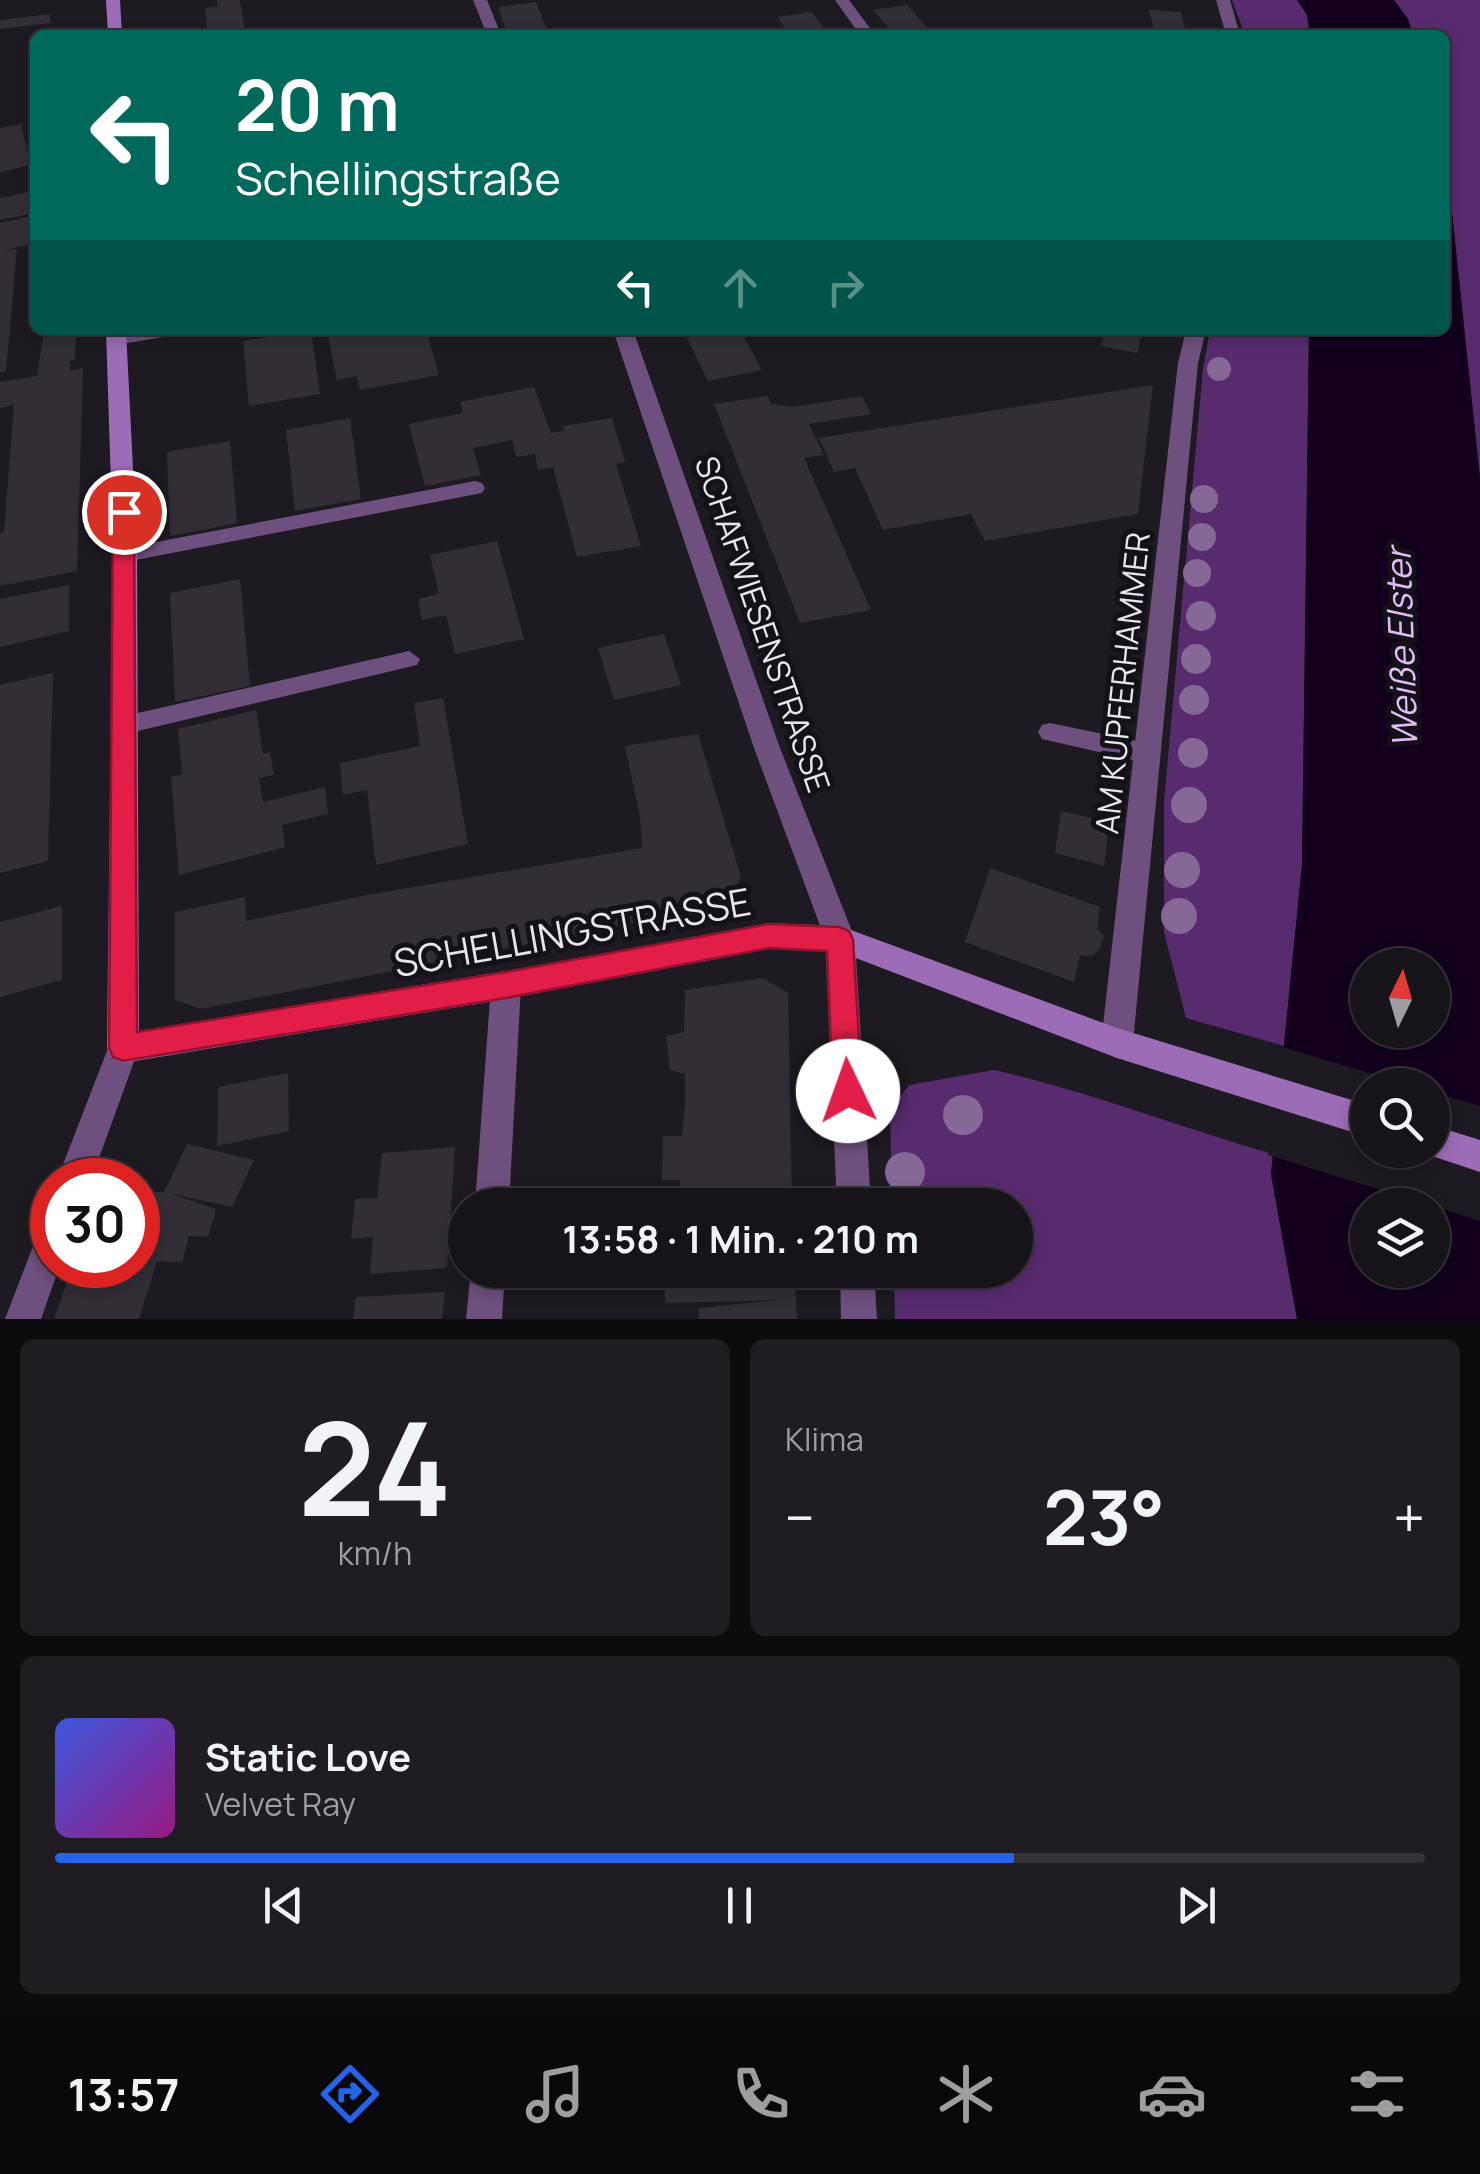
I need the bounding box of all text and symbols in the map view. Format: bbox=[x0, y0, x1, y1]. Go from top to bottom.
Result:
text: 20 m bbox=[235, 56, 400, 152]
icon: left bbox=[70, 70, 200, 200]
text: Schellingstraße bbox=[235, 147, 561, 209]
icon: left bbox=[608, 260, 663, 315]
icon: ahead bbox=[713, 260, 768, 315]
icon: right bbox=[818, 260, 873, 315]
street label: SCHAFWIESENSTRASSE bbox=[685, 450, 841, 798]
pin bbox=[82, 470, 167, 555]
icon: arrive bbox=[97, 485, 152, 540]
street label: AM KUPFERHAMMER bbox=[1084, 530, 1160, 836]
water label: Weiße Elster bbox=[1373, 543, 1428, 749]
street label: SCHELLINGSTRASSE bbox=[390, 874, 754, 988]
north arrow bbox=[1350, 948, 1450, 1048]
map controls bbox=[1350, 948, 1450, 1288]
position arrow bbox=[796, 1039, 900, 1143]
button: search bbox=[1350, 1068, 1450, 1168]
speed limit sign: 30 bbox=[30, 1158, 160, 1288]
button: layers bbox=[1350, 1188, 1450, 1288]
text: 13:58 · 1 Min. · 210 m bbox=[562, 1212, 919, 1264]
text: 24 bbox=[298, 1377, 452, 1555]
text: Klima bbox=[785, 1417, 864, 1461]
text: 23° bbox=[1043, 1465, 1165, 1568]
text: − bbox=[785, 1479, 815, 1555]
text: + bbox=[1393, 1479, 1425, 1555]
text: km/h bbox=[338, 1531, 412, 1575]
text: Static Love bbox=[205, 1730, 411, 1782]
text: Velvet Ray bbox=[205, 1782, 356, 1826]
icon: previous bbox=[256, 1878, 311, 1933]
icon: pause bbox=[712, 1878, 767, 1933]
icon: next bbox=[1169, 1878, 1224, 1933]
icon: directions bbox=[315, 2059, 385, 2129]
icon: music bbox=[520, 2059, 590, 2129]
icon: phone bbox=[726, 2059, 796, 2129]
icon: climate bbox=[931, 2059, 1001, 2129]
icon: car bbox=[1137, 2059, 1207, 2129]
icon: filters bbox=[1342, 2059, 1412, 2129]
text: 13:57 bbox=[68, 2063, 179, 2125]

